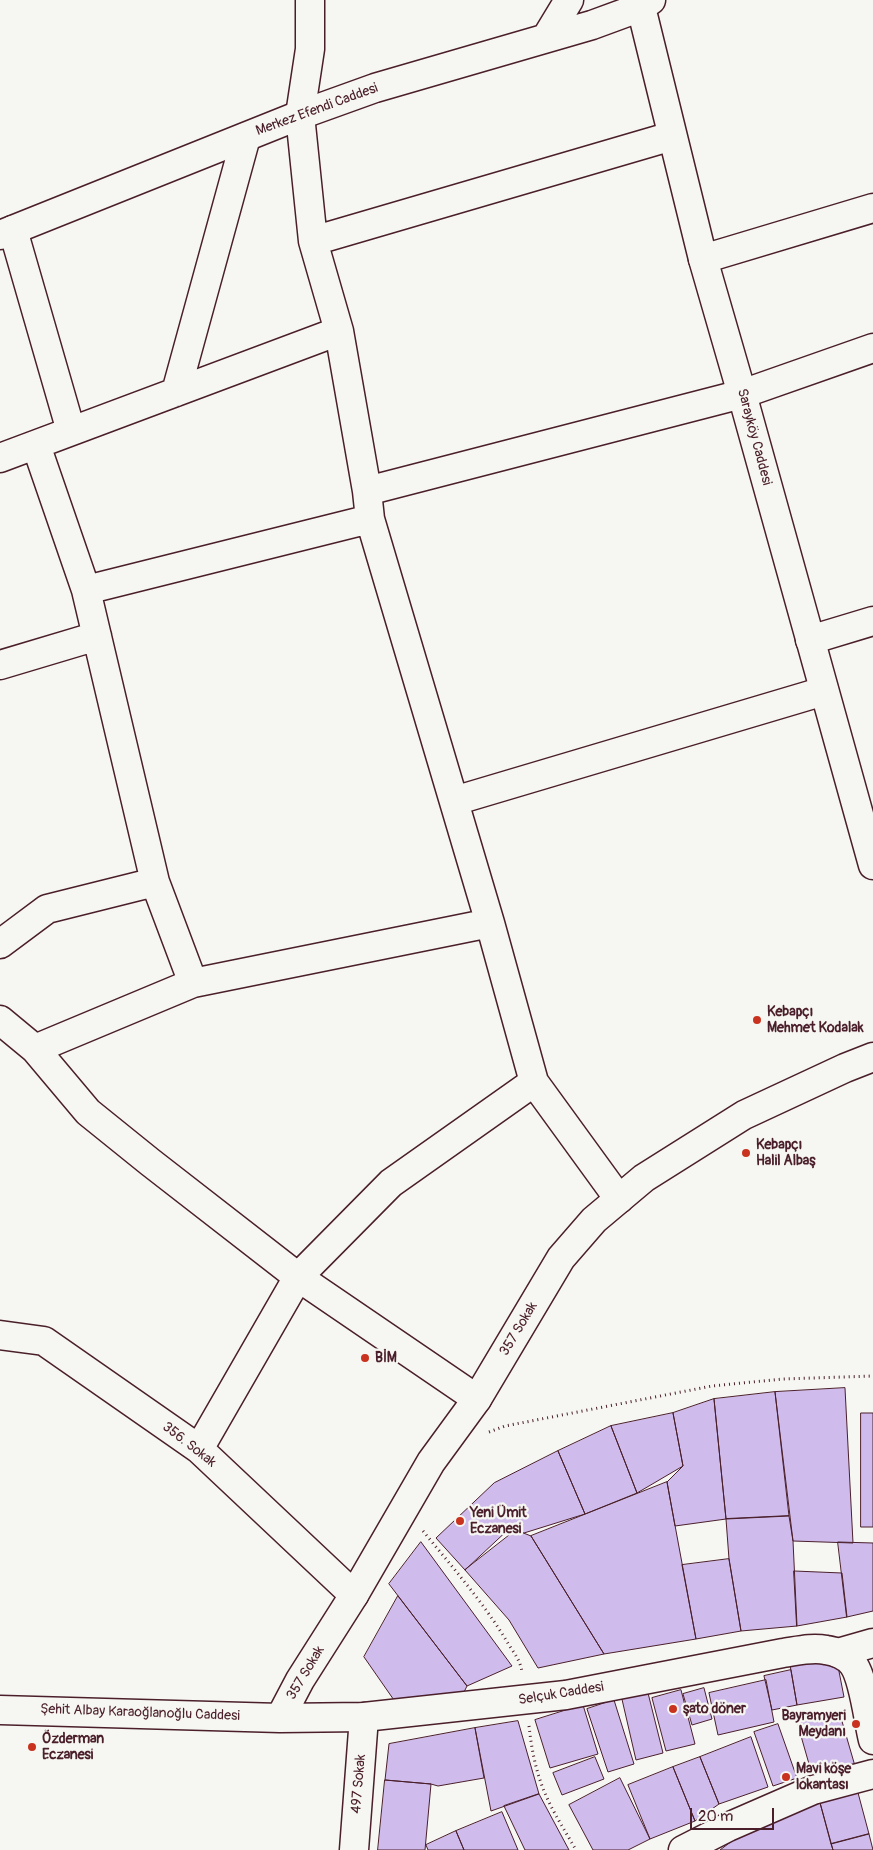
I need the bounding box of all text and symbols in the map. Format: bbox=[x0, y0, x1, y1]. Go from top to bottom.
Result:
street label: Merkez Efendi Caddesi bbox=[254, 80, 380, 140]
street label: Sarayköy Caddesi bbox=[733, 387, 775, 487]
place label: Kebapçı Mehmet Kodalak bbox=[767, 1004, 864, 1036]
marker: Kebapçı Mehmet Kodalak bbox=[751, 1014, 763, 1026]
place label: Kebapçı Halil Albaş bbox=[756, 1137, 816, 1170]
marker: Kebapçı Halil Albaş bbox=[740, 1147, 752, 1159]
street label: 357 Sokak bbox=[496, 1299, 542, 1359]
place label: BİM bbox=[375, 1350, 397, 1366]
marker: BİM bbox=[359, 1352, 371, 1364]
street label: 356. Sokak bbox=[159, 1419, 219, 1471]
place label: Yeni Ümit Eczanesi bbox=[470, 1505, 527, 1538]
marker: Yeni Ümit Eczanesi bbox=[454, 1515, 466, 1527]
street label: 357 Sokak bbox=[283, 1643, 329, 1703]
street label: Selçuk Caddesi bbox=[517, 1679, 605, 1709]
street label: Şehit Albay Karaoğlanoğlu Caddesi bbox=[40, 1701, 240, 1725]
place label: şato döner bbox=[683, 1701, 746, 1717]
marker: şato döner bbox=[667, 1703, 679, 1715]
place label: Bayramyeri Meydanı bbox=[781, 1708, 846, 1740]
marker: Bayramyeri Meydanı bbox=[850, 1718, 862, 1730]
place label: Özderman Eczanesi bbox=[42, 1731, 104, 1764]
marker: Özderman Eczanesi bbox=[26, 1741, 38, 1753]
street label: 497 Sokak bbox=[348, 1754, 370, 1814]
place label: Mavi köşe lokantası bbox=[796, 1761, 851, 1794]
marker: Mavi köşe lokantası bbox=[780, 1771, 792, 1783]
scale bar bbox=[693, 1798, 777, 1830]
text: 20 m bbox=[698, 1807, 733, 1826]

